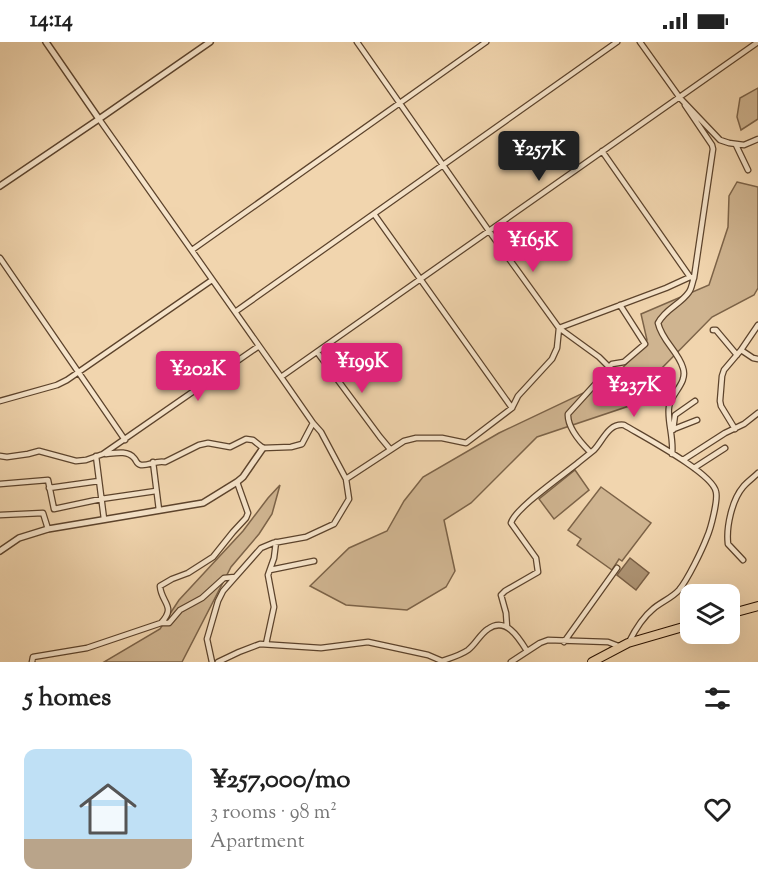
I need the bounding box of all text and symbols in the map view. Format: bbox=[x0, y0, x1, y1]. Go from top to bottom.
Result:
text: 14:14 bbox=[30, 5, 73, 37]
pin: ¥257K bbox=[497, 131, 581, 182]
text: ¥257K bbox=[512, 136, 566, 165]
pin: ¥165K bbox=[491, 222, 575, 273]
text: ¥165K bbox=[508, 227, 558, 256]
pin: ¥199K bbox=[320, 343, 404, 394]
text: ¥199K bbox=[335, 348, 389, 377]
pin: ¥202K bbox=[156, 351, 240, 402]
text: ¥202K bbox=[170, 356, 226, 385]
pin: ¥237K bbox=[592, 367, 676, 418]
text: ¥237K bbox=[607, 372, 661, 401]
map controls bbox=[680, 584, 740, 644]
button: layers bbox=[680, 584, 740, 644]
text: 5 homes bbox=[24, 680, 111, 717]
icon: filters bbox=[701, 682, 734, 715]
text: ¥257,000/mo bbox=[210, 762, 350, 799]
icon: home bbox=[72, 773, 144, 845]
icon: heart bbox=[701, 793, 734, 826]
text: 3 rooms · 98 m² bbox=[210, 799, 337, 828]
text: Apartment bbox=[210, 828, 305, 857]

